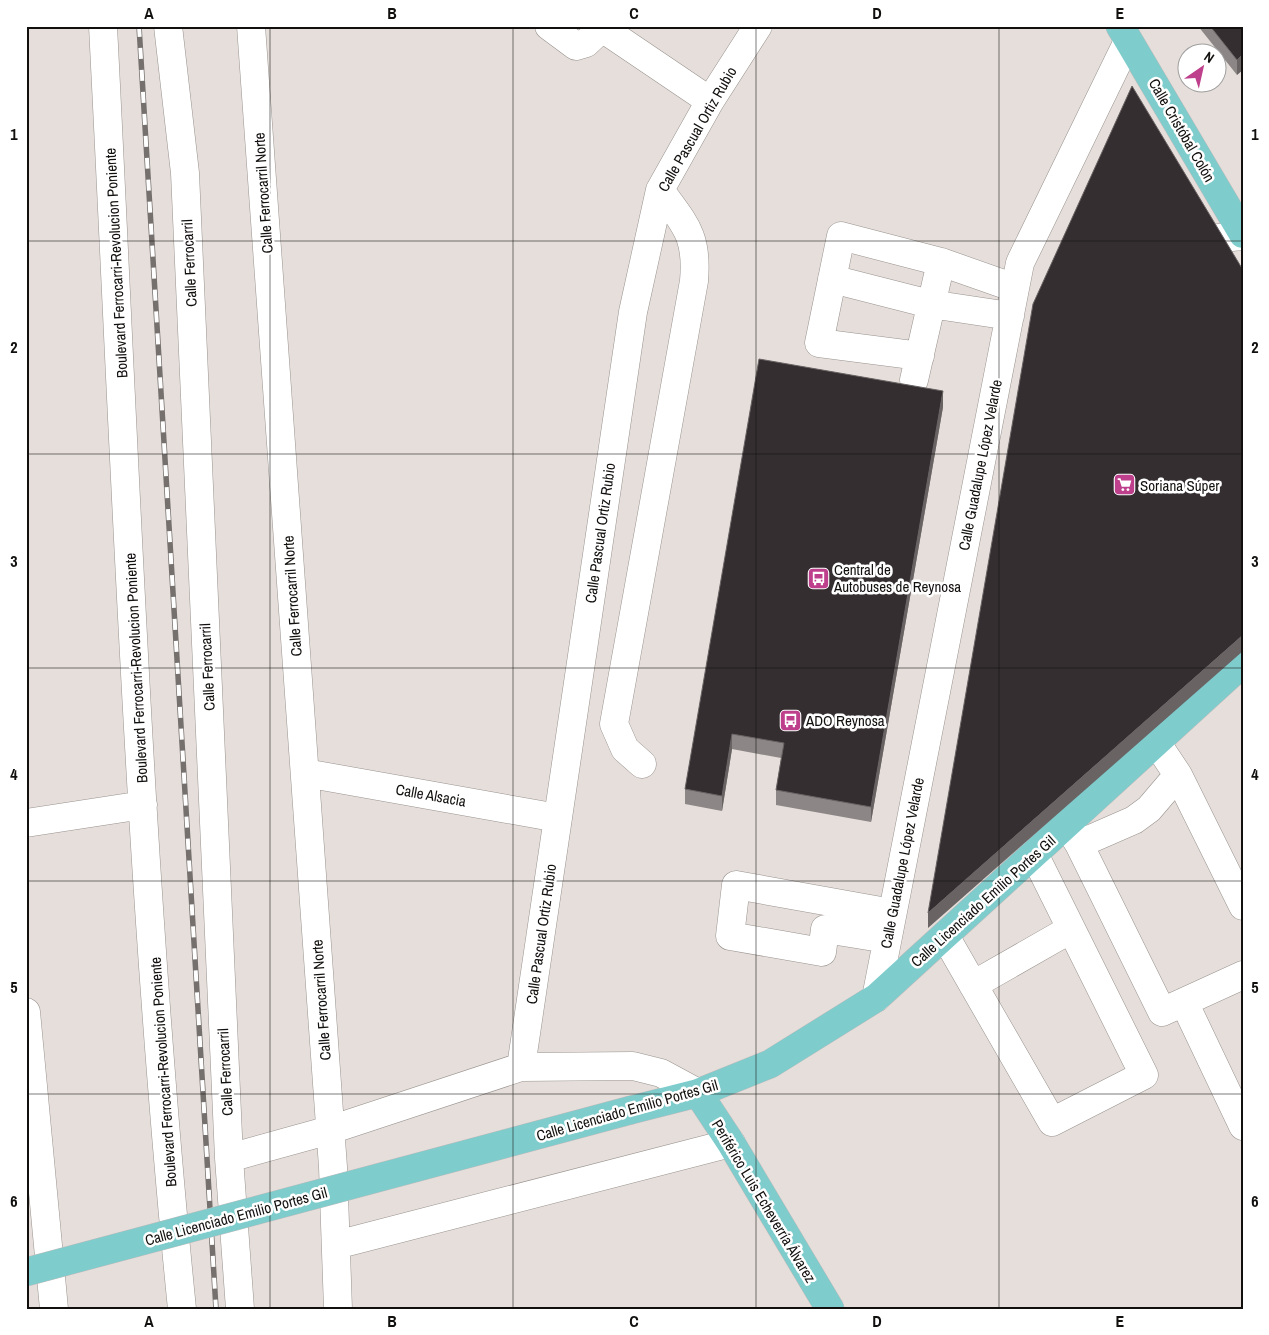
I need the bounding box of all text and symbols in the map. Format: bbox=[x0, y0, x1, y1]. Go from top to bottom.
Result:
text: A bbox=[144, 2, 154, 24]
text: B bbox=[387, 2, 397, 24]
text: C bbox=[629, 2, 639, 24]
text: D bbox=[872, 2, 882, 24]
text: E bbox=[1116, 2, 1125, 24]
north arrow bbox=[1176, 42, 1226, 92]
text: N bbox=[1201, 47, 1218, 67]
street label: Calle Pascual Ortiz Rubio bbox=[653, 62, 742, 196]
street label: Calle Cristóbal Colón bbox=[1144, 74, 1220, 186]
text: 1 bbox=[10, 123, 18, 145]
text: 1 bbox=[1251, 123, 1259, 145]
street label: Calle Ferrocarril Norte bbox=[248, 132, 278, 254]
street label: Boulevard Ferrocarri-Revolucion Poniente bbox=[99, 147, 133, 379]
street label: Calle Ferrocarril bbox=[176, 219, 202, 307]
text: 2 bbox=[10, 336, 18, 358]
text: 2 bbox=[1251, 336, 1259, 358]
street label: Calle Guadalupe López Velarde bbox=[953, 378, 1007, 552]
street label: Calle Pascual Ortiz Rubio bbox=[580, 461, 620, 605]
supermarket icon: Soriana Súper bbox=[1112, 473, 1136, 497]
place label: Soriana Súper bbox=[1140, 475, 1219, 496]
street label: Calle Ferrocarril Norte bbox=[277, 535, 307, 657]
text: 3 bbox=[10, 550, 18, 572]
text: 3 bbox=[1251, 550, 1259, 572]
street label: Boulevard Ferrocarri-Revolucion Poniente bbox=[119, 552, 153, 784]
place label: Central de Autobuses de Reynosa bbox=[833, 559, 961, 597]
bus stop icon: Central de Autobuses de Reynosa bbox=[806, 566, 830, 590]
street label: Calle Ferrocarril bbox=[194, 623, 220, 711]
bus stop icon: ADO Reynosa bbox=[778, 708, 802, 732]
place label: ADO Reynosa bbox=[805, 710, 885, 731]
text: 4 bbox=[10, 763, 18, 785]
text: 4 bbox=[1251, 763, 1259, 785]
street label: Calle Guadalupe López Velarde bbox=[875, 776, 929, 950]
street label: Calle Alsacia bbox=[394, 778, 468, 812]
street label: Calle Licenciado Emilio Portes Gil bbox=[906, 830, 1060, 972]
street label: Calle Pascual Ortiz Rubio bbox=[521, 862, 561, 1006]
street label: Calle Ferrocarril Norte bbox=[306, 939, 336, 1061]
street label: Boulevard Ferrocarri-Revolucion Poniente bbox=[144, 956, 182, 1188]
text: 5 bbox=[10, 976, 18, 998]
text: 5 bbox=[1251, 976, 1259, 998]
street label: Calle Ferrocarril bbox=[212, 1028, 238, 1116]
street label: Calle Licenciado Emilio Portes Gil bbox=[534, 1074, 720, 1146]
street label: Periférico Luis Echeverría Álvarez bbox=[707, 1116, 821, 1286]
street label: Calle Licenciado Emilio Portes Gil bbox=[142, 1182, 330, 1250]
text: 6 bbox=[10, 1190, 18, 1212]
text: 6 bbox=[1251, 1190, 1259, 1212]
text: A bbox=[144, 1310, 154, 1332]
text: B bbox=[387, 1310, 397, 1332]
text: C bbox=[629, 1310, 639, 1332]
text: D bbox=[872, 1310, 882, 1332]
text: E bbox=[1116, 1310, 1125, 1332]

